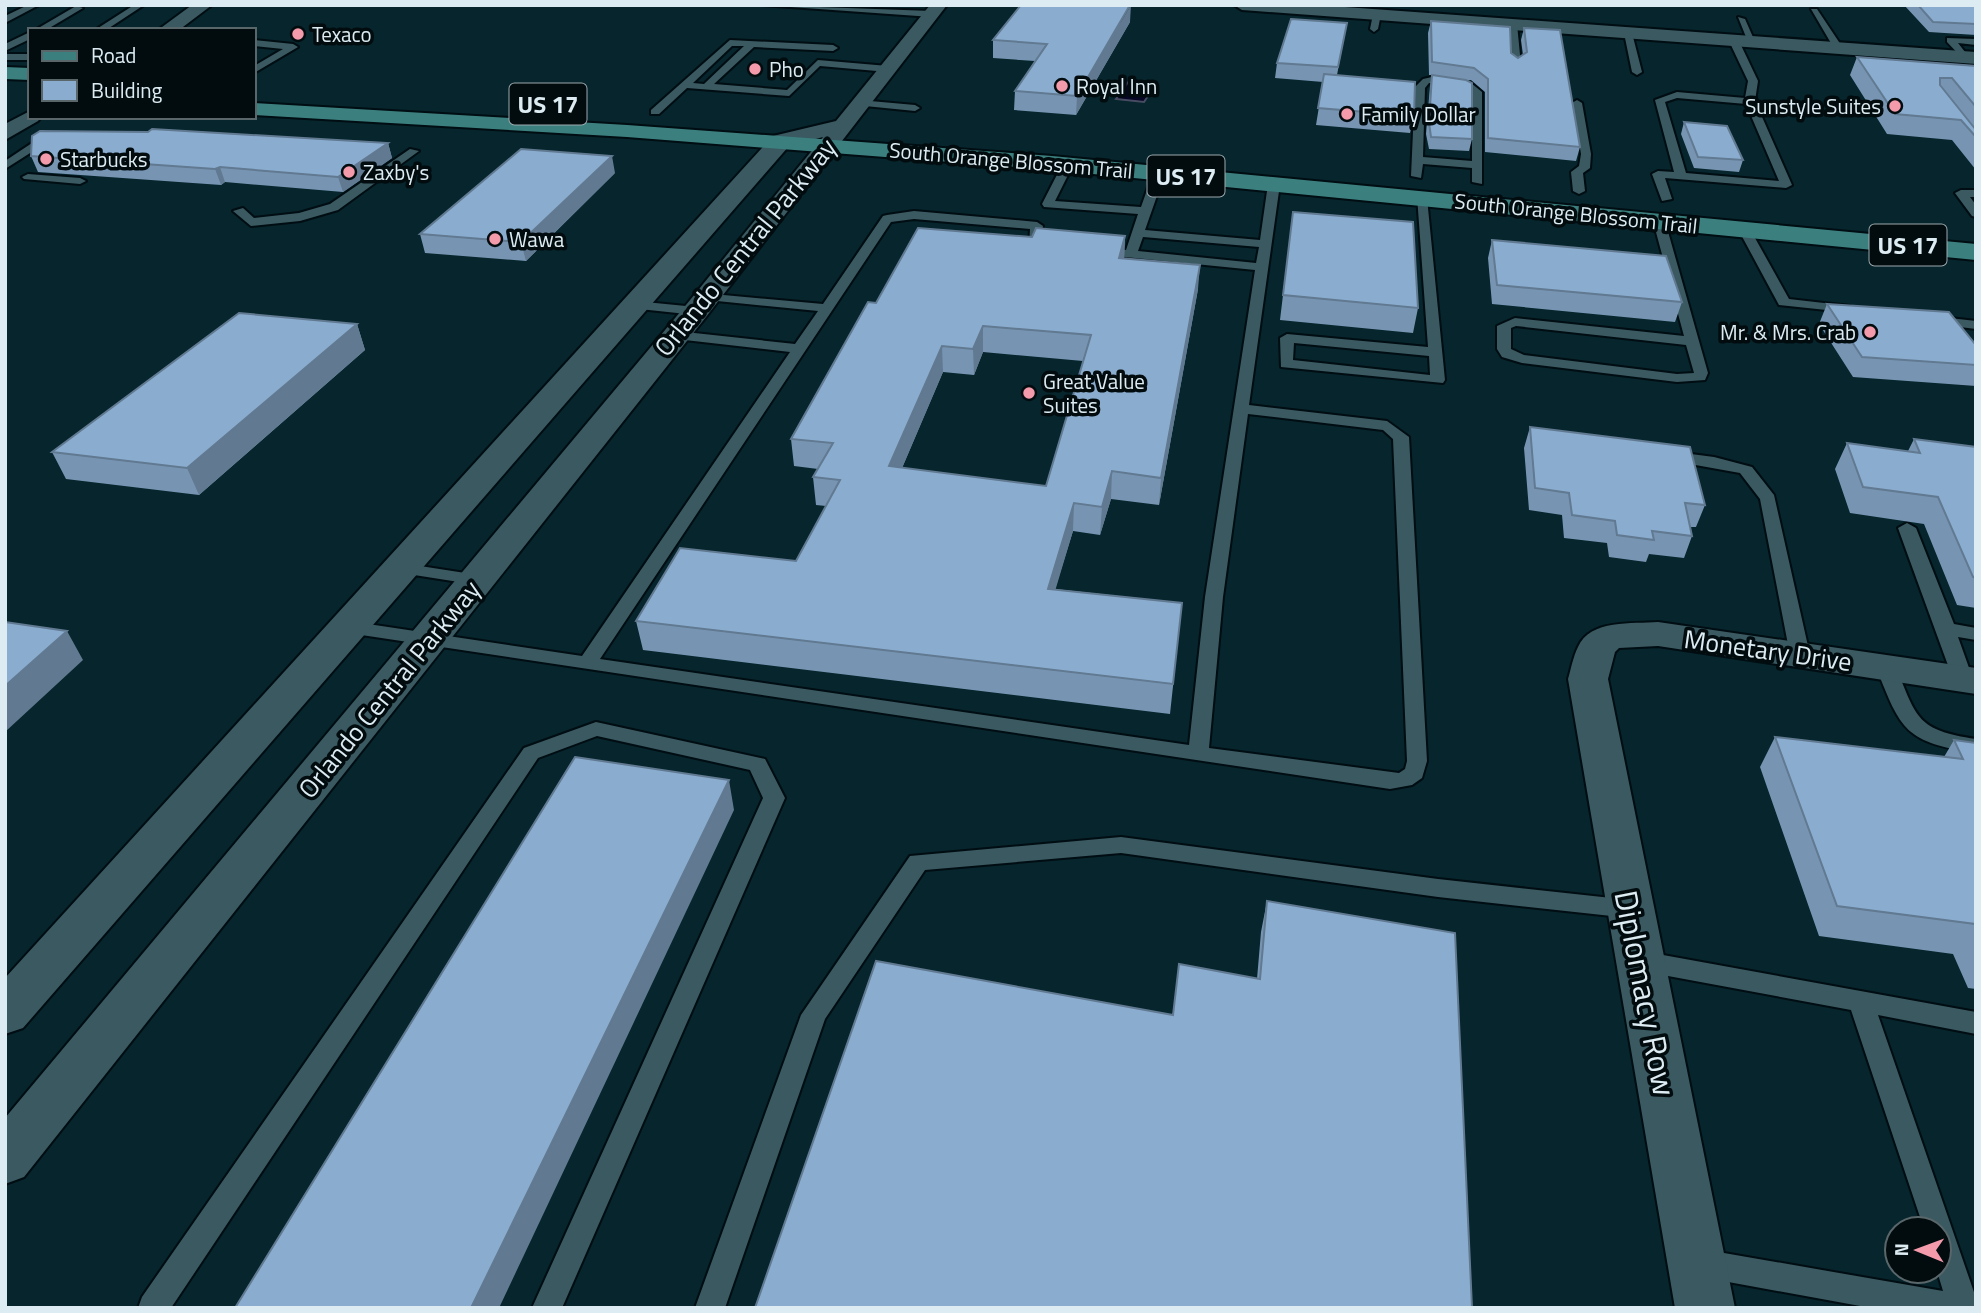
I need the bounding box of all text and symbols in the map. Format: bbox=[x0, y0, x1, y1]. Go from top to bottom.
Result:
place label: Texaco bbox=[312, 18, 372, 50]
marker: Texaco bbox=[290, 26, 306, 42]
legend bbox=[28, 28, 256, 119]
text: Road bbox=[91, 39, 136, 71]
place label: Pho bbox=[769, 53, 804, 85]
marker: Pho bbox=[747, 61, 763, 77]
place label: Royal Inn bbox=[1076, 70, 1157, 102]
text: Building bbox=[91, 74, 163, 106]
marker: Royal Inn bbox=[1054, 78, 1070, 94]
road number: US 17 bbox=[510, 84, 586, 124]
place label: Sunstyle Suites bbox=[1745, 90, 1881, 122]
place label: Family Dollar bbox=[1361, 98, 1476, 130]
marker: Sunstyle Suites bbox=[1887, 98, 1903, 114]
marker: Family Dollar bbox=[1339, 106, 1355, 122]
street label: Orlando Central Parkway bbox=[645, 129, 845, 365]
street label: South Orange Blossom Trail bbox=[888, 133, 1134, 187]
place label: Starbucks bbox=[60, 143, 148, 175]
marker: Starbucks bbox=[38, 151, 54, 167]
place label: Zaxby's bbox=[363, 156, 429, 188]
road number: US 17 bbox=[1148, 156, 1224, 196]
marker: Zaxby's bbox=[341, 164, 357, 180]
street label: South Orange Blossom Trail bbox=[1453, 184, 1699, 242]
place label: Wawa bbox=[509, 223, 565, 255]
road number: US 17 bbox=[1870, 224, 1946, 266]
marker: Wawa bbox=[487, 231, 503, 247]
place label: Mr. & Mrs. Crab bbox=[1720, 316, 1856, 348]
marker: Mr. & Mrs. Crab bbox=[1862, 324, 1878, 340]
place label: Great Value Suites bbox=[1043, 365, 1145, 421]
marker: Great Value Suites bbox=[1021, 385, 1037, 401]
street label: Orlando Central Parkway bbox=[289, 571, 489, 807]
street label: Monetary Drive bbox=[1682, 619, 1854, 681]
street label: Diplomacy Row bbox=[1603, 886, 1689, 1100]
north arrow bbox=[1883, 1215, 1953, 1285]
text: N bbox=[1886, 1243, 1915, 1257]

